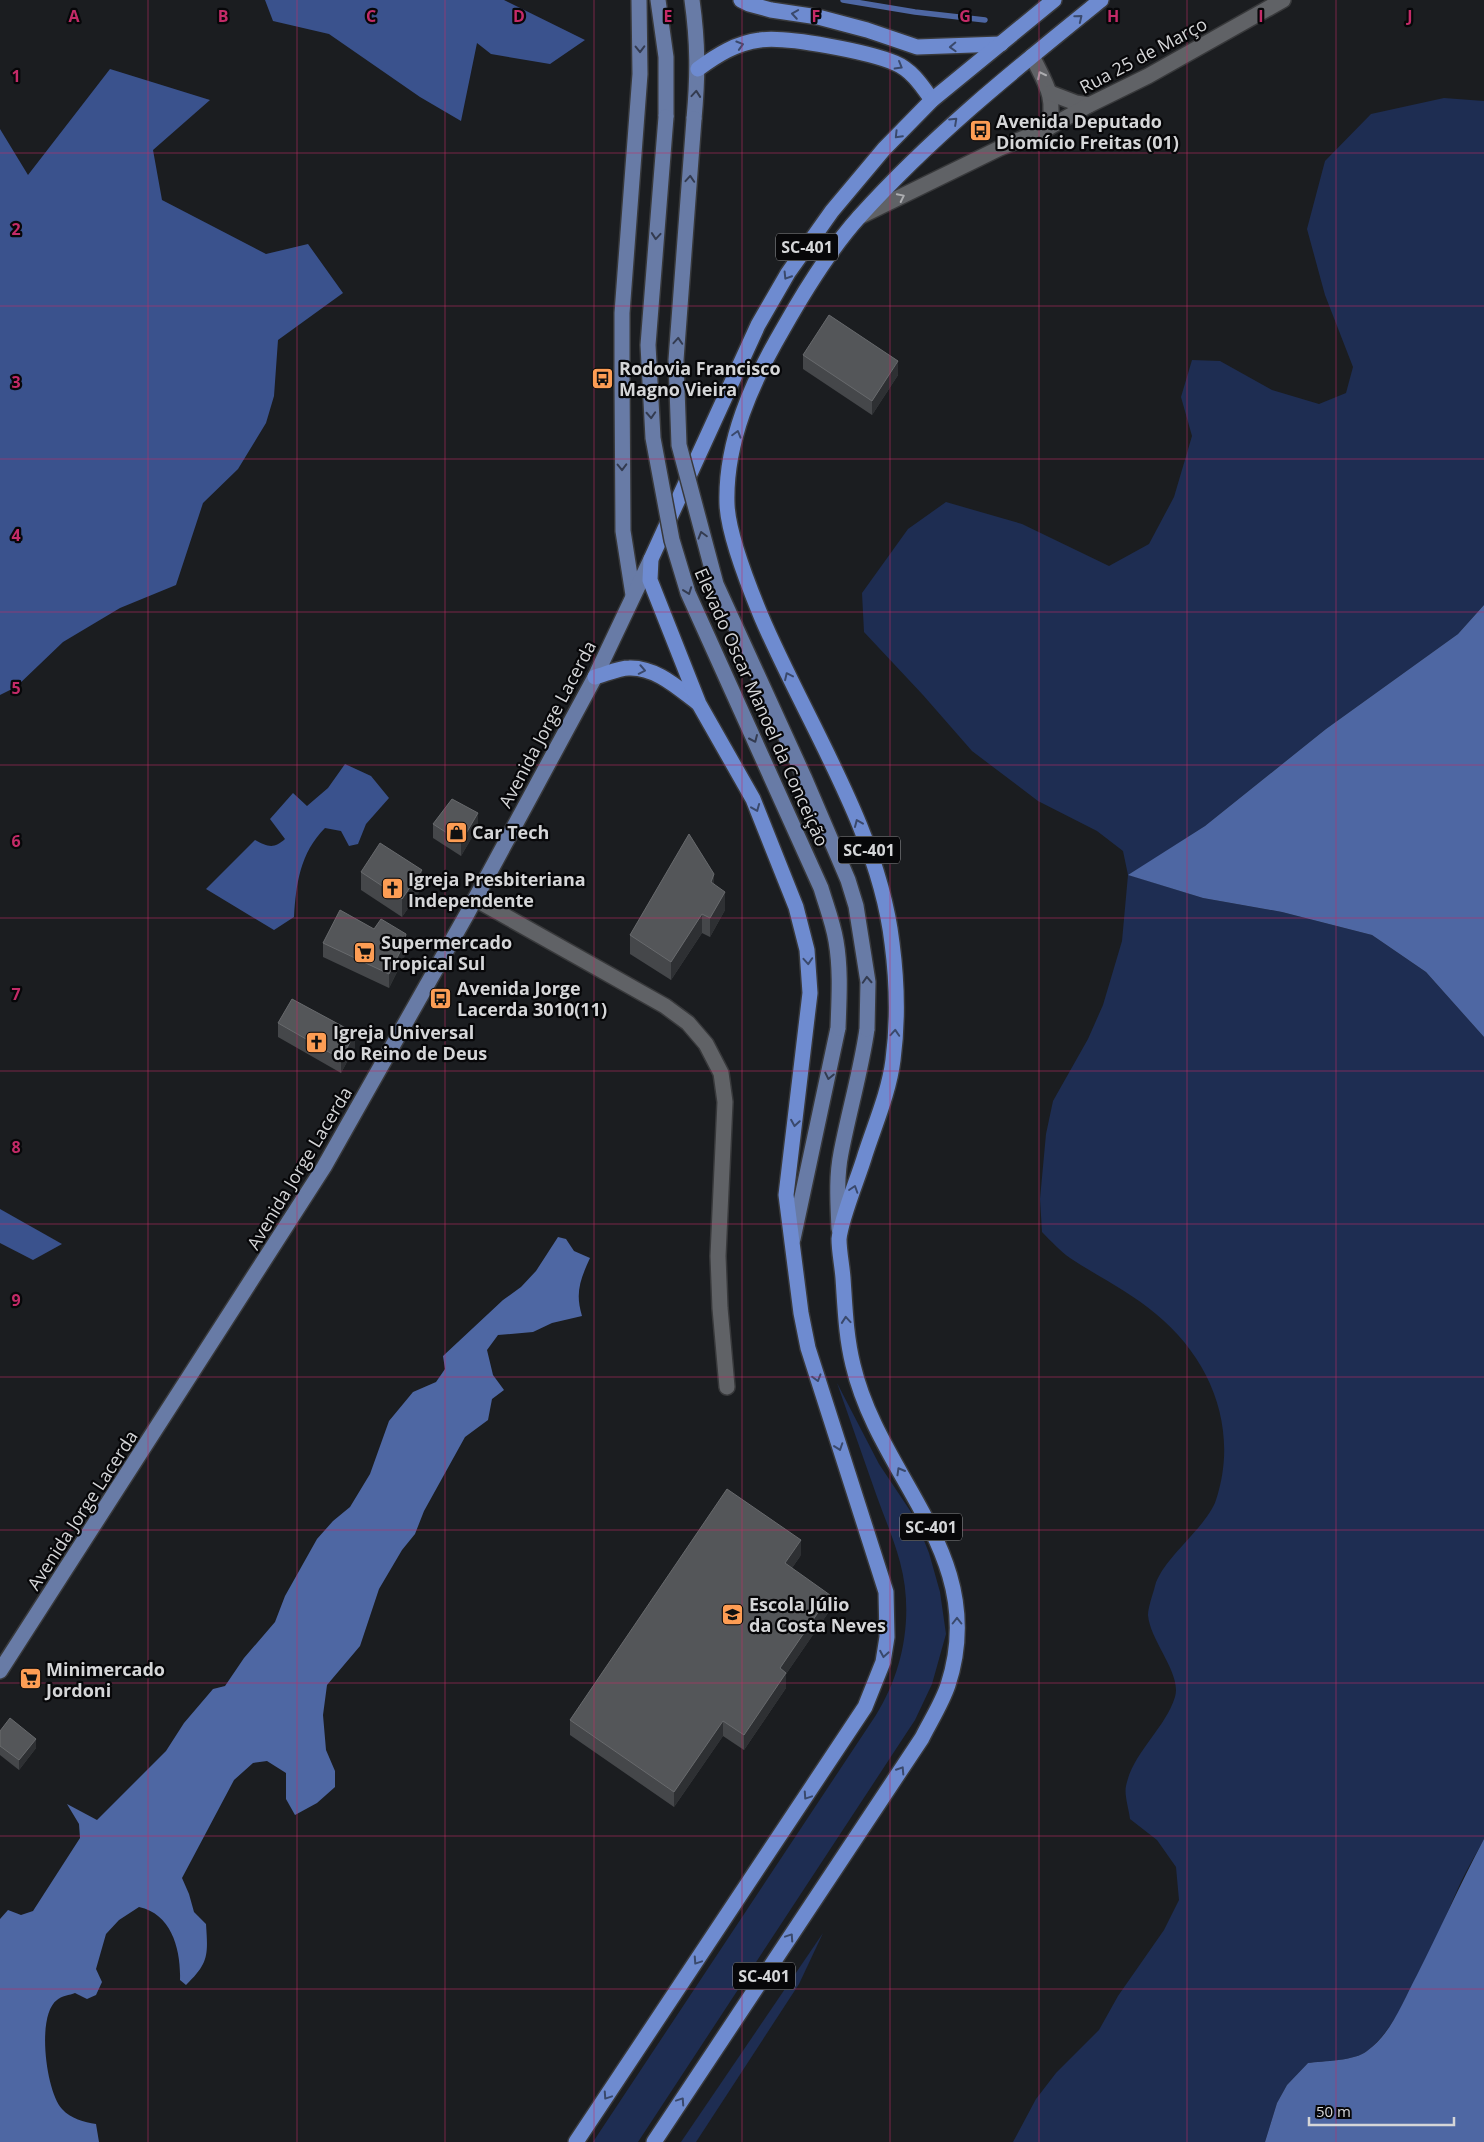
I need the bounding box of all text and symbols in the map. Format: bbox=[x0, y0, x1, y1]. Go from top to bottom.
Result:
text: A bbox=[68, 5, 80, 27]
text: B bbox=[218, 5, 228, 27]
text: C bbox=[366, 5, 376, 27]
text: D bbox=[513, 5, 525, 27]
text: E bbox=[664, 5, 673, 27]
text: F bbox=[812, 5, 820, 27]
text: G bbox=[959, 5, 971, 27]
text: H bbox=[1107, 5, 1119, 27]
text: I bbox=[1258, 5, 1264, 27]
text: J bbox=[1405, 5, 1413, 27]
one-way arrow bbox=[790, 9, 799, 19]
street label: Rua 25 de Março bbox=[1075, 11, 1211, 99]
one-way arrow bbox=[1073, 15, 1082, 23]
one-way arrow bbox=[736, 41, 744, 51]
one-way arrow bbox=[948, 41, 956, 52]
one-way arrow bbox=[635, 45, 645, 53]
one-way arrow bbox=[893, 60, 902, 70]
text: 1 bbox=[11, 65, 21, 87]
one-way arrow bbox=[1037, 71, 1047, 80]
one-way arrow bbox=[691, 89, 702, 97]
place label: Avenida Deputado Diomício Freitas (01) bbox=[996, 109, 1179, 154]
one-way arrow bbox=[948, 118, 957, 127]
bus stop icon: Avenida Deputado Diomício Freitas (01) bbox=[968, 119, 992, 143]
one-way arrow bbox=[895, 129, 904, 138]
one-way arrow bbox=[684, 174, 695, 182]
one-way arrow bbox=[896, 193, 905, 203]
text: 2 bbox=[11, 218, 21, 240]
one-way arrow bbox=[651, 232, 662, 240]
road number: SC-401 bbox=[776, 233, 838, 260]
one-way arrow bbox=[783, 271, 793, 280]
one-way arrow bbox=[672, 336, 683, 344]
place label: Rodovia Francisco Magno Vieira bbox=[619, 356, 781, 401]
bus stop icon: Rodovia Francisco Magno Vieira bbox=[591, 366, 615, 390]
text: 3 bbox=[11, 371, 21, 393]
one-way arrow bbox=[646, 412, 657, 420]
one-way arrow bbox=[731, 430, 741, 438]
one-way arrow bbox=[617, 463, 627, 471]
text: 4 bbox=[11, 524, 21, 546]
one-way arrow bbox=[697, 532, 707, 540]
street label: Elevado Oscar Manoel da Conceição bbox=[690, 564, 834, 850]
one-way arrow bbox=[682, 586, 692, 595]
street label: Avenida Jorge Lacerda bbox=[493, 636, 601, 812]
one-way arrow bbox=[638, 664, 647, 675]
one-way arrow bbox=[784, 672, 795, 681]
text: 5 bbox=[11, 677, 21, 699]
one-way arrow bbox=[748, 734, 759, 743]
one-way arrow bbox=[750, 803, 760, 812]
one-way arrow bbox=[854, 819, 864, 828]
shop icon: Car Tech bbox=[444, 820, 468, 844]
place label: Car Tech bbox=[472, 820, 549, 844]
text: 6 bbox=[11, 830, 21, 852]
road number: SC-401 bbox=[838, 836, 900, 864]
place label: Igreja Presbiteriana Independente bbox=[408, 867, 586, 912]
church icon: Igreja Presbiteriana Independente bbox=[380, 877, 404, 901]
place label: Supermercado Tropical Sul bbox=[381, 930, 512, 975]
supermarket icon: Supermercado Tropical Sul bbox=[353, 940, 377, 964]
one-way arrow bbox=[802, 958, 813, 966]
place label: Avenida Jorge Lacerda 3010(11) bbox=[457, 976, 607, 1021]
one-way arrow bbox=[862, 976, 873, 984]
text: 7 bbox=[11, 983, 21, 1005]
bus stop icon: Avenida Jorge Lacerda 3010(11) bbox=[429, 986, 453, 1010]
place label: Igreja Universal do Reino de Deus bbox=[333, 1020, 487, 1065]
one-way arrow bbox=[889, 1029, 900, 1037]
church icon: Igreja Universal do Reino de Deus bbox=[305, 1030, 329, 1054]
one-way arrow bbox=[824, 1071, 835, 1080]
street label: Avenida Jorge Lacerda bbox=[241, 1082, 357, 1254]
one-way arrow bbox=[790, 1119, 800, 1127]
text: 8 bbox=[11, 1136, 21, 1158]
one-way arrow bbox=[848, 1186, 858, 1194]
text: 9 bbox=[11, 1289, 21, 1311]
one-way arrow bbox=[841, 1315, 852, 1323]
one-way arrow bbox=[812, 1373, 822, 1381]
street label: Avenida Jorge Lacerda bbox=[21, 1426, 143, 1594]
one-way arrow bbox=[834, 1442, 844, 1451]
one-way arrow bbox=[896, 1468, 906, 1477]
road number: SC-401 bbox=[900, 1514, 962, 1540]
place label: Escola Júlio da Costa Neves bbox=[749, 1592, 886, 1637]
school or university icon: Escola Júlio da Costa Neves bbox=[721, 1602, 745, 1626]
one-way arrow bbox=[952, 1617, 962, 1624]
one-way arrow bbox=[880, 1650, 890, 1659]
place label: Minimercado Jordoni bbox=[44, 1657, 165, 1702]
supermarket icon: Minimercado Jordoni bbox=[18, 1667, 42, 1691]
one-way arrow bbox=[895, 1766, 904, 1776]
one-way arrow bbox=[804, 1790, 813, 1800]
one-way arrow bbox=[784, 1933, 794, 1942]
one-way arrow bbox=[694, 1955, 703, 1965]
road number: SC-401 bbox=[733, 1962, 795, 1990]
one-way arrow bbox=[603, 2091, 613, 2100]
scale bar bbox=[1309, 2094, 1454, 2126]
one-way arrow bbox=[675, 2098, 684, 2107]
text: 50 m bbox=[1316, 2101, 1351, 2121]

